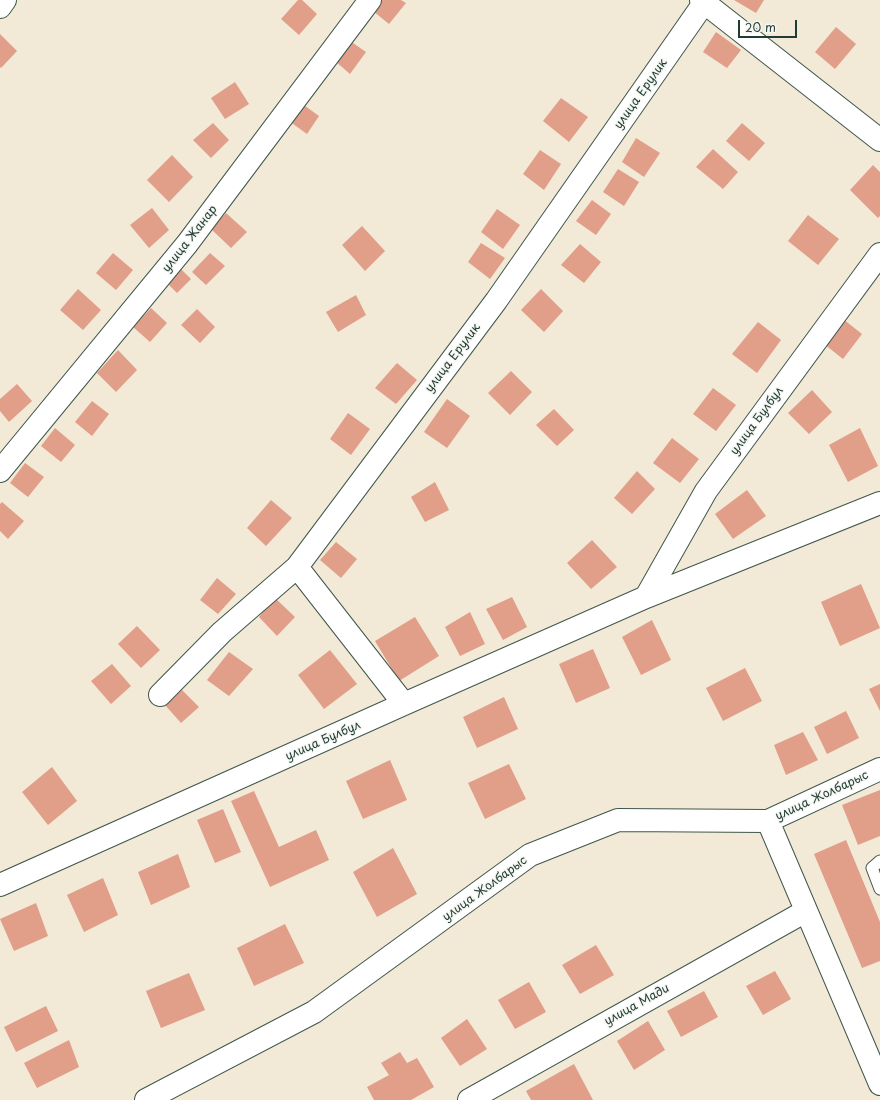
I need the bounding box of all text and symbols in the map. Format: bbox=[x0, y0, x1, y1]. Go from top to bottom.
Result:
scale bar bbox=[740, 12, 799, 38]
text: 20 m bbox=[745, 18, 776, 36]
street label: улица Ерулик bbox=[611, 56, 671, 132]
street label: улица Жанар bbox=[159, 203, 221, 275]
street label: улица Ерулик bbox=[422, 321, 484, 395]
street label: улица Булбул bbox=[727, 384, 787, 458]
street label: улица Булбул bbox=[283, 718, 363, 764]
street label: улица Жолбарыс bbox=[773, 768, 871, 824]
street label: улица Жолбарыс bbox=[440, 853, 530, 925]
street label: улица Мади bbox=[602, 981, 672, 1029]

